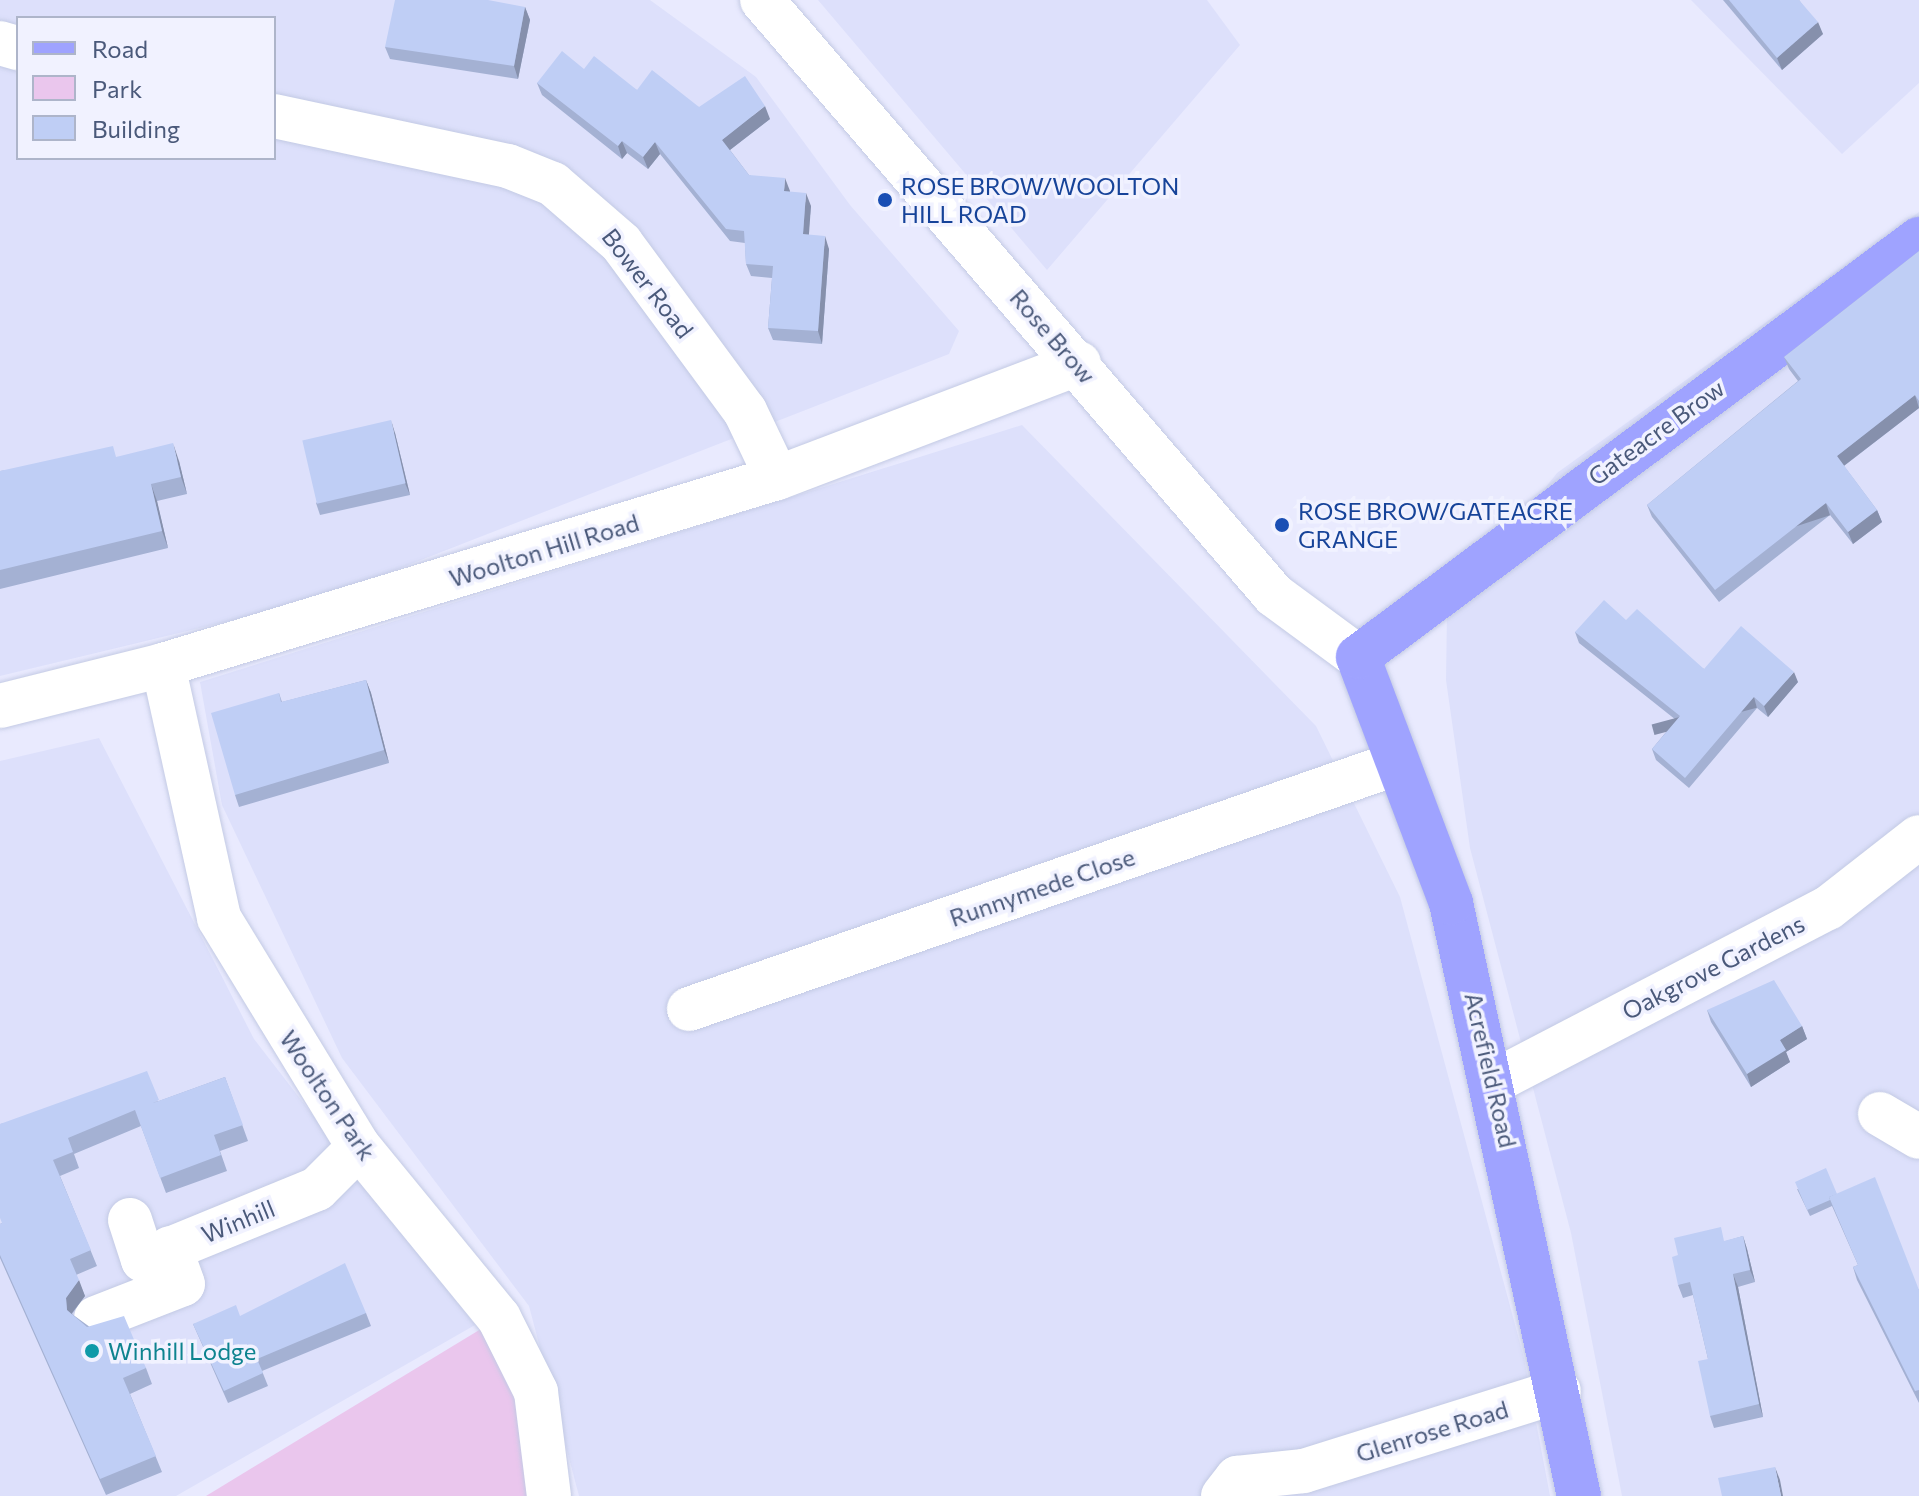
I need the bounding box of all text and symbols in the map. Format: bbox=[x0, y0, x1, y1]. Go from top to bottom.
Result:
legend bbox=[16, 16, 276, 160]
text: Road bbox=[92, 34, 148, 63]
text: Park bbox=[92, 74, 142, 103]
text: Building bbox=[92, 114, 180, 143]
place label: ROSE BROW/WOOLTON HILL ROAD bbox=[901, 172, 1179, 228]
marker: ROSE BROW/WOOLTON HILL ROAD bbox=[876, 191, 894, 209]
street label: Bower Road bbox=[596, 222, 700, 344]
street label: Rose Brow bbox=[1004, 283, 1102, 389]
street label: Gateacre Brow bbox=[1582, 373, 1730, 491]
place label: ROSE BROW/GATEACRE GRANGE bbox=[1298, 497, 1573, 553]
street label: Woolton Hill Road bbox=[446, 507, 642, 593]
marker: ROSE BROW/GATEACRE GRANGE bbox=[1273, 516, 1291, 534]
street label: Runnymede Close bbox=[946, 842, 1138, 932]
street label: Oakgrove Gardens bbox=[1617, 909, 1809, 1025]
street label: Acrefield Road bbox=[1459, 990, 1523, 1150]
street label: Woolton Park bbox=[274, 1025, 382, 1165]
street label: Winhill bbox=[197, 1193, 279, 1249]
place label: Winhill Lodge bbox=[108, 1337, 256, 1365]
marker: Winhill Lodge bbox=[83, 1342, 101, 1360]
street label: Glenrose Road bbox=[1352, 1394, 1512, 1468]

